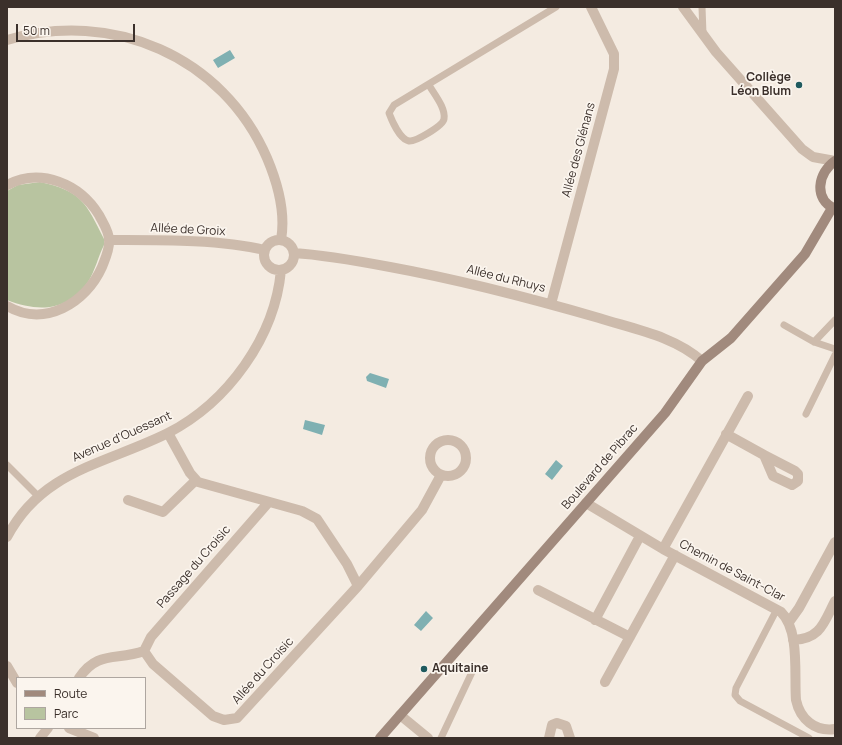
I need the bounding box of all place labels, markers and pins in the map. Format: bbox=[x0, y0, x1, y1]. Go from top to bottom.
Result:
place label: Collège Léon Blum bbox=[731, 71, 791, 99]
marker: Collège Léon Blum bbox=[794, 80, 804, 90]
place label: Aquitaine bbox=[432, 662, 488, 676]
marker: Aquitaine bbox=[419, 664, 429, 674]

